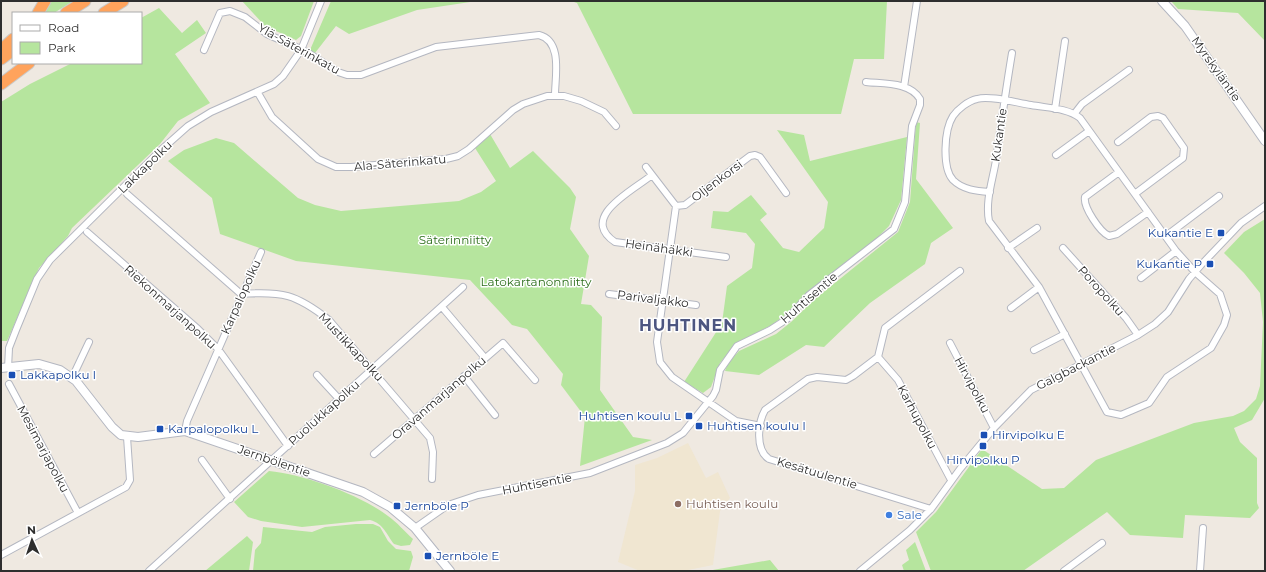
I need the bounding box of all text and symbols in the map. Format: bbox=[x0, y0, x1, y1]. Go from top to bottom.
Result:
legend bbox=[12, 12, 142, 64]
text: Road bbox=[48, 20, 79, 35]
street label: Ylä-Säterinkatu bbox=[256, 20, 343, 77]
street label: Myrskyläntie bbox=[1189, 33, 1244, 104]
text: Park bbox=[48, 40, 76, 55]
street label: Kukantie bbox=[987, 107, 1010, 163]
street label: Lakkapolku bbox=[114, 137, 175, 196]
street label: Ala-Säterinkatu bbox=[353, 151, 447, 174]
street label: Oljenkorsi bbox=[688, 156, 745, 205]
place label: Kukantie E bbox=[1148, 225, 1213, 240]
marker: Kukantie E bbox=[1216, 228, 1226, 238]
park label: Säterinniitty bbox=[419, 232, 492, 247]
street label: Heinähäkki bbox=[624, 235, 694, 260]
place label: Kukantie P bbox=[1136, 256, 1202, 271]
street label: Karpalopolku bbox=[217, 257, 264, 336]
marker: Kukantie P bbox=[1205, 259, 1215, 269]
street label: Riekonmarjanpolku bbox=[121, 261, 220, 352]
street label: Poropolku bbox=[1075, 263, 1128, 319]
street label: Huhtisentie bbox=[777, 269, 840, 326]
park label: Latokartanonniitty bbox=[480, 274, 592, 289]
street label: Parivaljakko bbox=[616, 287, 690, 310]
street label: Mustikkapolku bbox=[316, 309, 387, 384]
district label: HUHTINEN bbox=[639, 316, 737, 335]
street label: Galgbackantie bbox=[1033, 340, 1118, 393]
street label: Oravanmarjanpolku bbox=[388, 353, 489, 443]
street label: Hirvipolku bbox=[951, 354, 994, 416]
place label: Lakkapolku I bbox=[20, 367, 96, 382]
marker: Lakkapolku I bbox=[7, 370, 17, 380]
street label: Puolukkapolku bbox=[285, 377, 362, 449]
street label: Karhupolku bbox=[894, 382, 941, 451]
street label: Mesimarjapolku bbox=[14, 403, 73, 495]
place label: Huhtisen koulu L bbox=[579, 408, 681, 423]
marker: Huhtisen koulu L bbox=[684, 411, 694, 421]
place label: Huhtisen koulu I bbox=[707, 418, 806, 433]
place label: Karpalopolku L bbox=[168, 421, 258, 436]
marker: Huhtisen koulu I bbox=[694, 421, 704, 431]
marker: Karpalopolku L bbox=[155, 424, 165, 434]
place label: Hirvipolku E bbox=[992, 427, 1065, 442]
marker: Hirvipolku E bbox=[979, 430, 989, 440]
street label: Jernbölentie bbox=[235, 441, 312, 480]
marker: Hirvipolku P bbox=[978, 441, 988, 451]
place label: Hirvipolku P bbox=[946, 452, 1020, 467]
street label: Kesätuulentie bbox=[775, 453, 859, 492]
street label: Huhtisentie bbox=[501, 469, 573, 498]
place label: Huhtisen koulu bbox=[686, 496, 778, 511]
place label: Jernböle P bbox=[404, 498, 469, 513]
marker: Huhtisen koulu bbox=[673, 499, 683, 509]
marker: Jernböle P bbox=[392, 501, 402, 511]
place label: Sale bbox=[897, 507, 922, 522]
marker: Sale bbox=[884, 510, 894, 520]
north arrow bbox=[12, 520, 52, 560]
text: N bbox=[27, 523, 36, 537]
place label: Jernböle E bbox=[435, 548, 499, 563]
marker: Jernböle E bbox=[423, 551, 433, 561]

